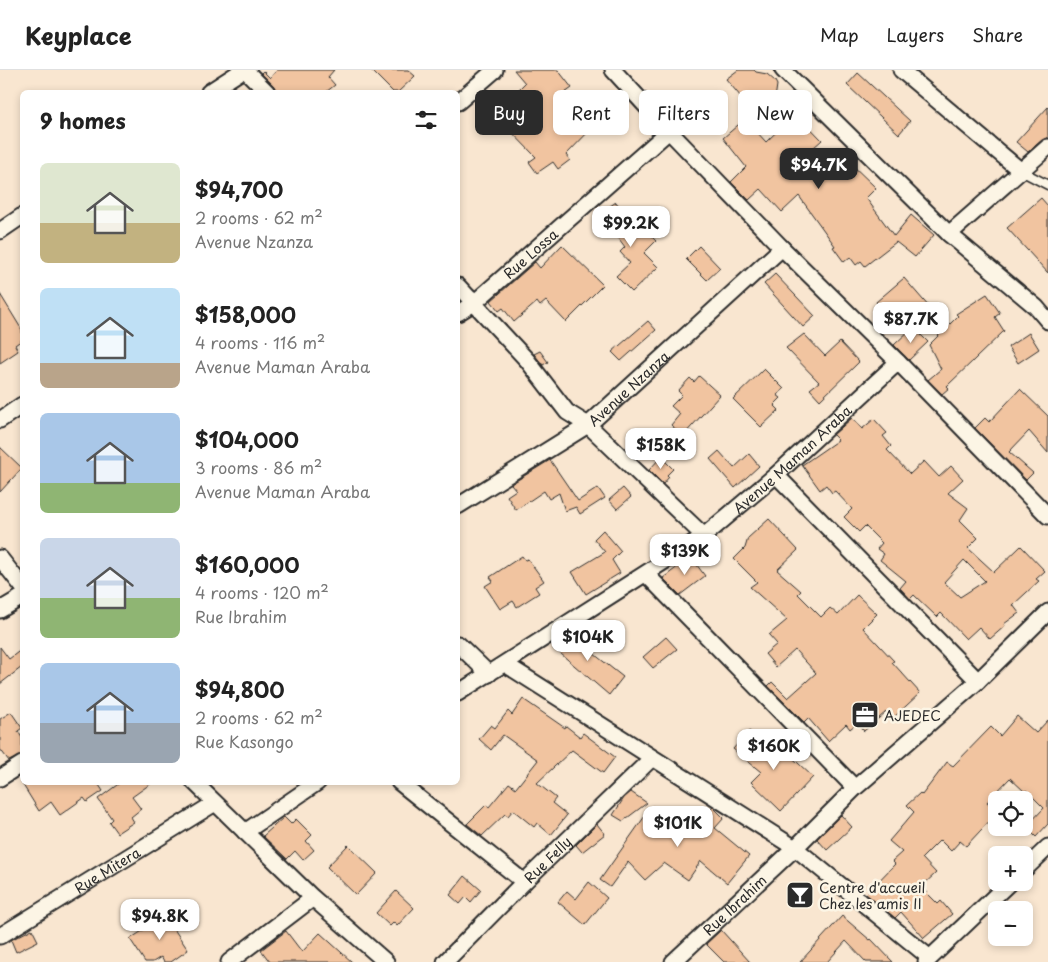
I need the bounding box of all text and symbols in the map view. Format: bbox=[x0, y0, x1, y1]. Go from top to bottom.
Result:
text: Keyplace bbox=[25, 17, 132, 53]
text: Map bbox=[820, 21, 859, 48]
text: Layers bbox=[887, 21, 944, 48]
text: Share bbox=[972, 21, 1023, 48]
chip: Buy bbox=[475, 90, 543, 135]
chip: Rent bbox=[553, 90, 629, 135]
chip: Filters bbox=[639, 90, 728, 135]
chip: New bbox=[738, 90, 812, 135]
text: 9 homes bbox=[40, 104, 126, 136]
icon: filters bbox=[412, 106, 440, 134]
pin: $94.7K bbox=[778, 148, 860, 190]
text: $94.7K bbox=[791, 152, 847, 176]
text: $94,700 bbox=[195, 173, 283, 205]
icon: home bbox=[80, 183, 140, 243]
text: 2 rooms · 62 m² bbox=[195, 205, 323, 229]
pin: $99.2K bbox=[590, 206, 672, 248]
text: $99.2K bbox=[603, 210, 659, 234]
street label: Rue Lossa bbox=[498, 223, 562, 283]
text: Avenue Nzanza bbox=[195, 229, 313, 253]
text: $158,000 bbox=[195, 298, 296, 330]
pin: $87.7K bbox=[870, 302, 952, 344]
text: $87.7K bbox=[884, 306, 938, 330]
icon: home bbox=[80, 308, 140, 368]
text: 4 rooms · 116 m² bbox=[195, 330, 325, 354]
street label: Avenue Nzanza bbox=[583, 345, 674, 431]
text: Avenue Maman Araba bbox=[195, 354, 370, 378]
street label: Avenue Maman Araba bbox=[728, 400, 856, 518]
text: $104,000 bbox=[195, 423, 299, 455]
pin: $158K bbox=[626, 428, 696, 470]
text: $158K bbox=[636, 432, 686, 456]
icon: home bbox=[80, 433, 140, 493]
text: 3 rooms · 86 m² bbox=[195, 455, 322, 479]
text: Avenue Maman Araba bbox=[195, 479, 370, 503]
pin: $139K bbox=[650, 534, 720, 576]
text: $139K bbox=[661, 538, 709, 562]
text: $160,000 bbox=[195, 548, 299, 580]
icon: home bbox=[80, 558, 140, 618]
text: 4 rooms · 120 m² bbox=[195, 580, 329, 604]
text: Rue Ibrahim bbox=[195, 604, 287, 628]
pin: $104K bbox=[553, 620, 623, 662]
text: $104K bbox=[562, 624, 614, 648]
text: $94,800 bbox=[195, 673, 285, 705]
icon: home bbox=[80, 683, 140, 743]
office icon: AJEDEC bbox=[850, 700, 880, 730]
text: 2 rooms · 62 m² bbox=[195, 705, 323, 729]
place label: AJEDEC bbox=[884, 705, 941, 726]
pin: $160K bbox=[739, 728, 809, 771]
text: Rue Kasongo bbox=[195, 729, 293, 753]
text: $160K bbox=[748, 733, 800, 757]
map controls bbox=[988, 791, 1033, 946]
button: locate bbox=[988, 791, 1033, 836]
pin: $101K bbox=[643, 806, 713, 848]
text: $101K bbox=[654, 810, 702, 834]
street label: Rue Felly bbox=[519, 831, 576, 887]
street label: Rue Mitera bbox=[70, 841, 144, 898]
button: + bbox=[988, 846, 1033, 891]
street label: Rue Ibrahim bbox=[698, 869, 771, 940]
place label: Centre d'accueil Chez les amis II bbox=[819, 877, 925, 914]
bar icon: Centre d'accueil Chez les amis II bbox=[785, 880, 815, 910]
pin: $94.8K bbox=[119, 898, 201, 941]
button: − bbox=[988, 901, 1033, 946]
text: $94.8K bbox=[131, 903, 189, 927]

